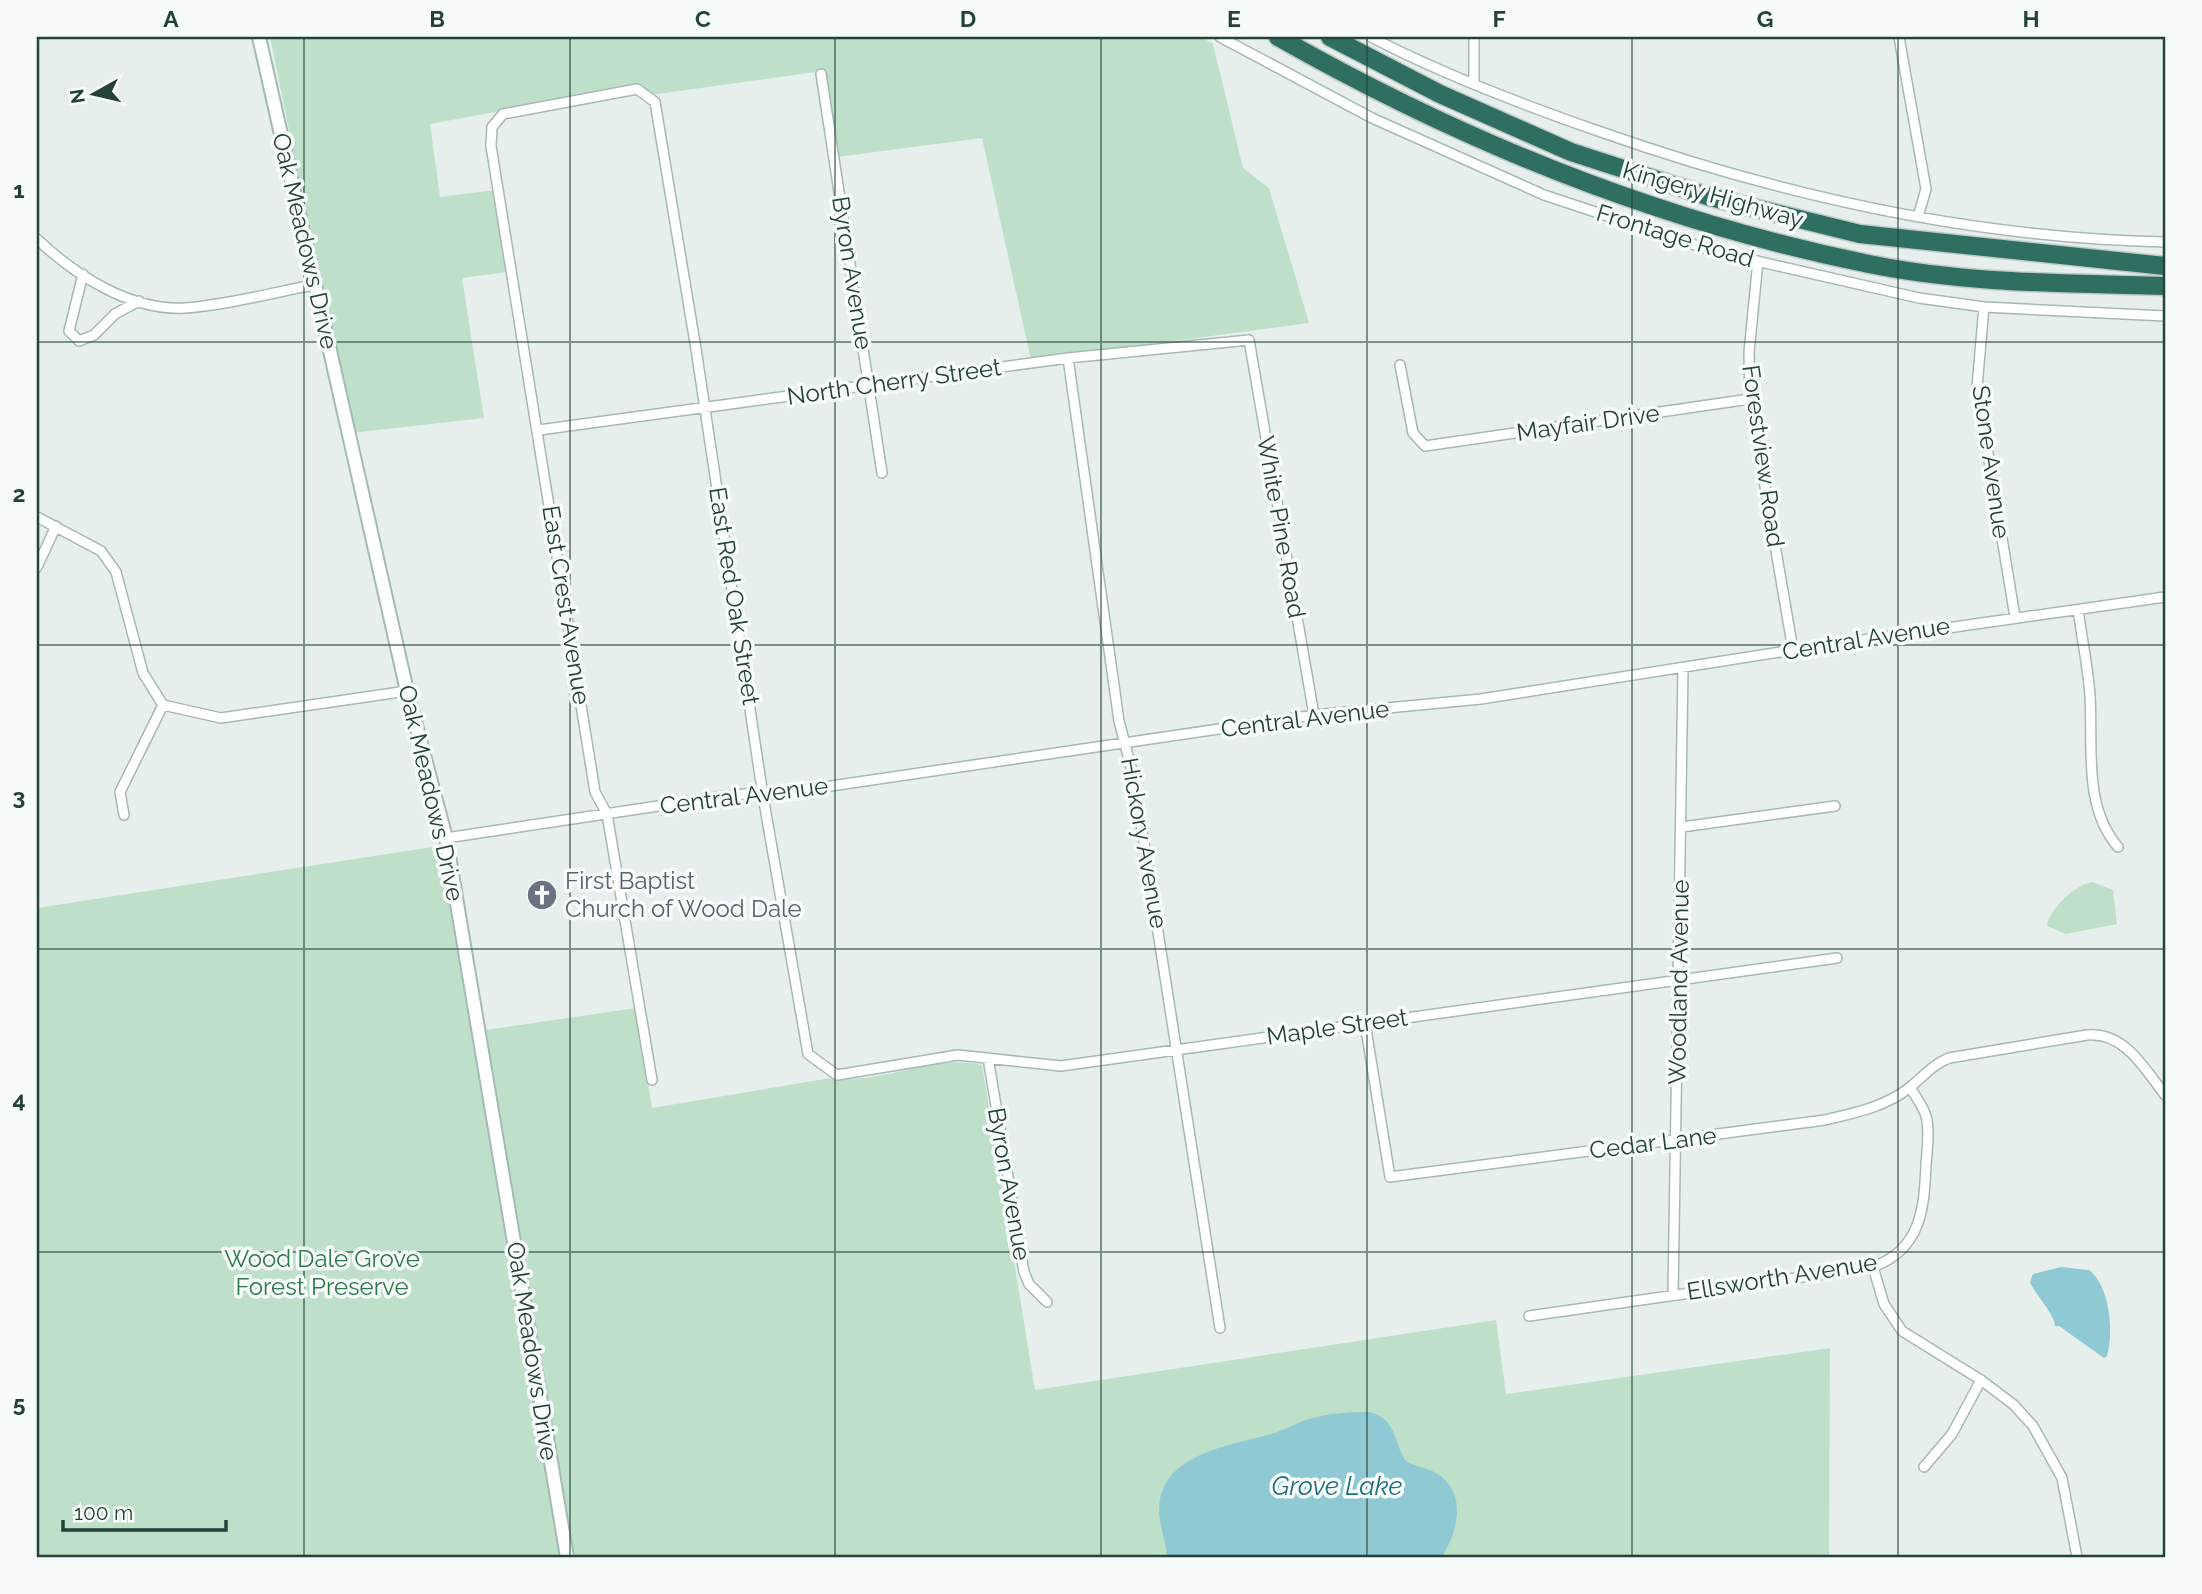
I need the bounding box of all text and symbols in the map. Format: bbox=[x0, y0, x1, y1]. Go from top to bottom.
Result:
text: A bbox=[163, 5, 179, 32]
text: B bbox=[429, 5, 445, 32]
text: C bbox=[695, 5, 711, 32]
text: D bbox=[960, 5, 976, 32]
text: E bbox=[1227, 5, 1241, 32]
text: F bbox=[1492, 5, 1506, 32]
text: G bbox=[1757, 5, 1773, 32]
text: H bbox=[2022, 5, 2040, 32]
north arrow bbox=[60, 60, 130, 130]
text: N bbox=[65, 88, 89, 105]
street label: Oak Meadows Drive bbox=[267, 130, 344, 352]
street label: Kingery Highway bbox=[1619, 155, 1807, 234]
text: 1 bbox=[13, 176, 25, 203]
street label: Byron Avenue bbox=[826, 194, 879, 352]
street label: Frontage Road bbox=[1593, 198, 1757, 273]
street label: North Cherry Street bbox=[785, 352, 1003, 411]
street label: Forestview Road bbox=[1736, 363, 1791, 549]
street label: Stone Avenue bbox=[1966, 384, 2017, 540]
street label: Mayfair Drive bbox=[1515, 398, 1661, 447]
street label: White Pine Road bbox=[1251, 434, 1312, 620]
text: 2 bbox=[13, 480, 25, 507]
street label: East Red Oak Street bbox=[703, 485, 766, 707]
street label: East Crest Avenue bbox=[536, 503, 597, 707]
street label: Central Avenue bbox=[1780, 611, 1952, 666]
street label: Oak Meadows Drive bbox=[393, 682, 470, 904]
street label: Central Avenue bbox=[1219, 694, 1391, 743]
street label: Hickory Avenue bbox=[1115, 755, 1174, 931]
street label: Central Avenue bbox=[658, 771, 830, 820]
text: 3 bbox=[13, 783, 25, 810]
place label: First Baptist Church of Wood Dale bbox=[565, 866, 802, 923]
church icon: First Baptist Church of Wood Dale bbox=[525, 878, 559, 912]
street label: Woodland Avenue bbox=[1662, 879, 1695, 1085]
street label: Maple Street bbox=[1265, 1002, 1409, 1051]
text: 4 bbox=[12, 1086, 26, 1113]
street label: Byron Avenue bbox=[982, 1105, 1037, 1263]
street label: Cedar Lane bbox=[1588, 1120, 1718, 1165]
street label: Oak Meadows Drive bbox=[501, 1240, 564, 1462]
park label: Wood Dale Grove Forest Preserve bbox=[224, 1244, 420, 1301]
street label: Ellsworth Avenue bbox=[1685, 1247, 1879, 1306]
text: 5 bbox=[13, 1390, 26, 1417]
water label: Grove Lake bbox=[1272, 1471, 1403, 1501]
scale bar bbox=[63, 1489, 226, 1533]
text: 100 m bbox=[74, 1500, 133, 1525]

